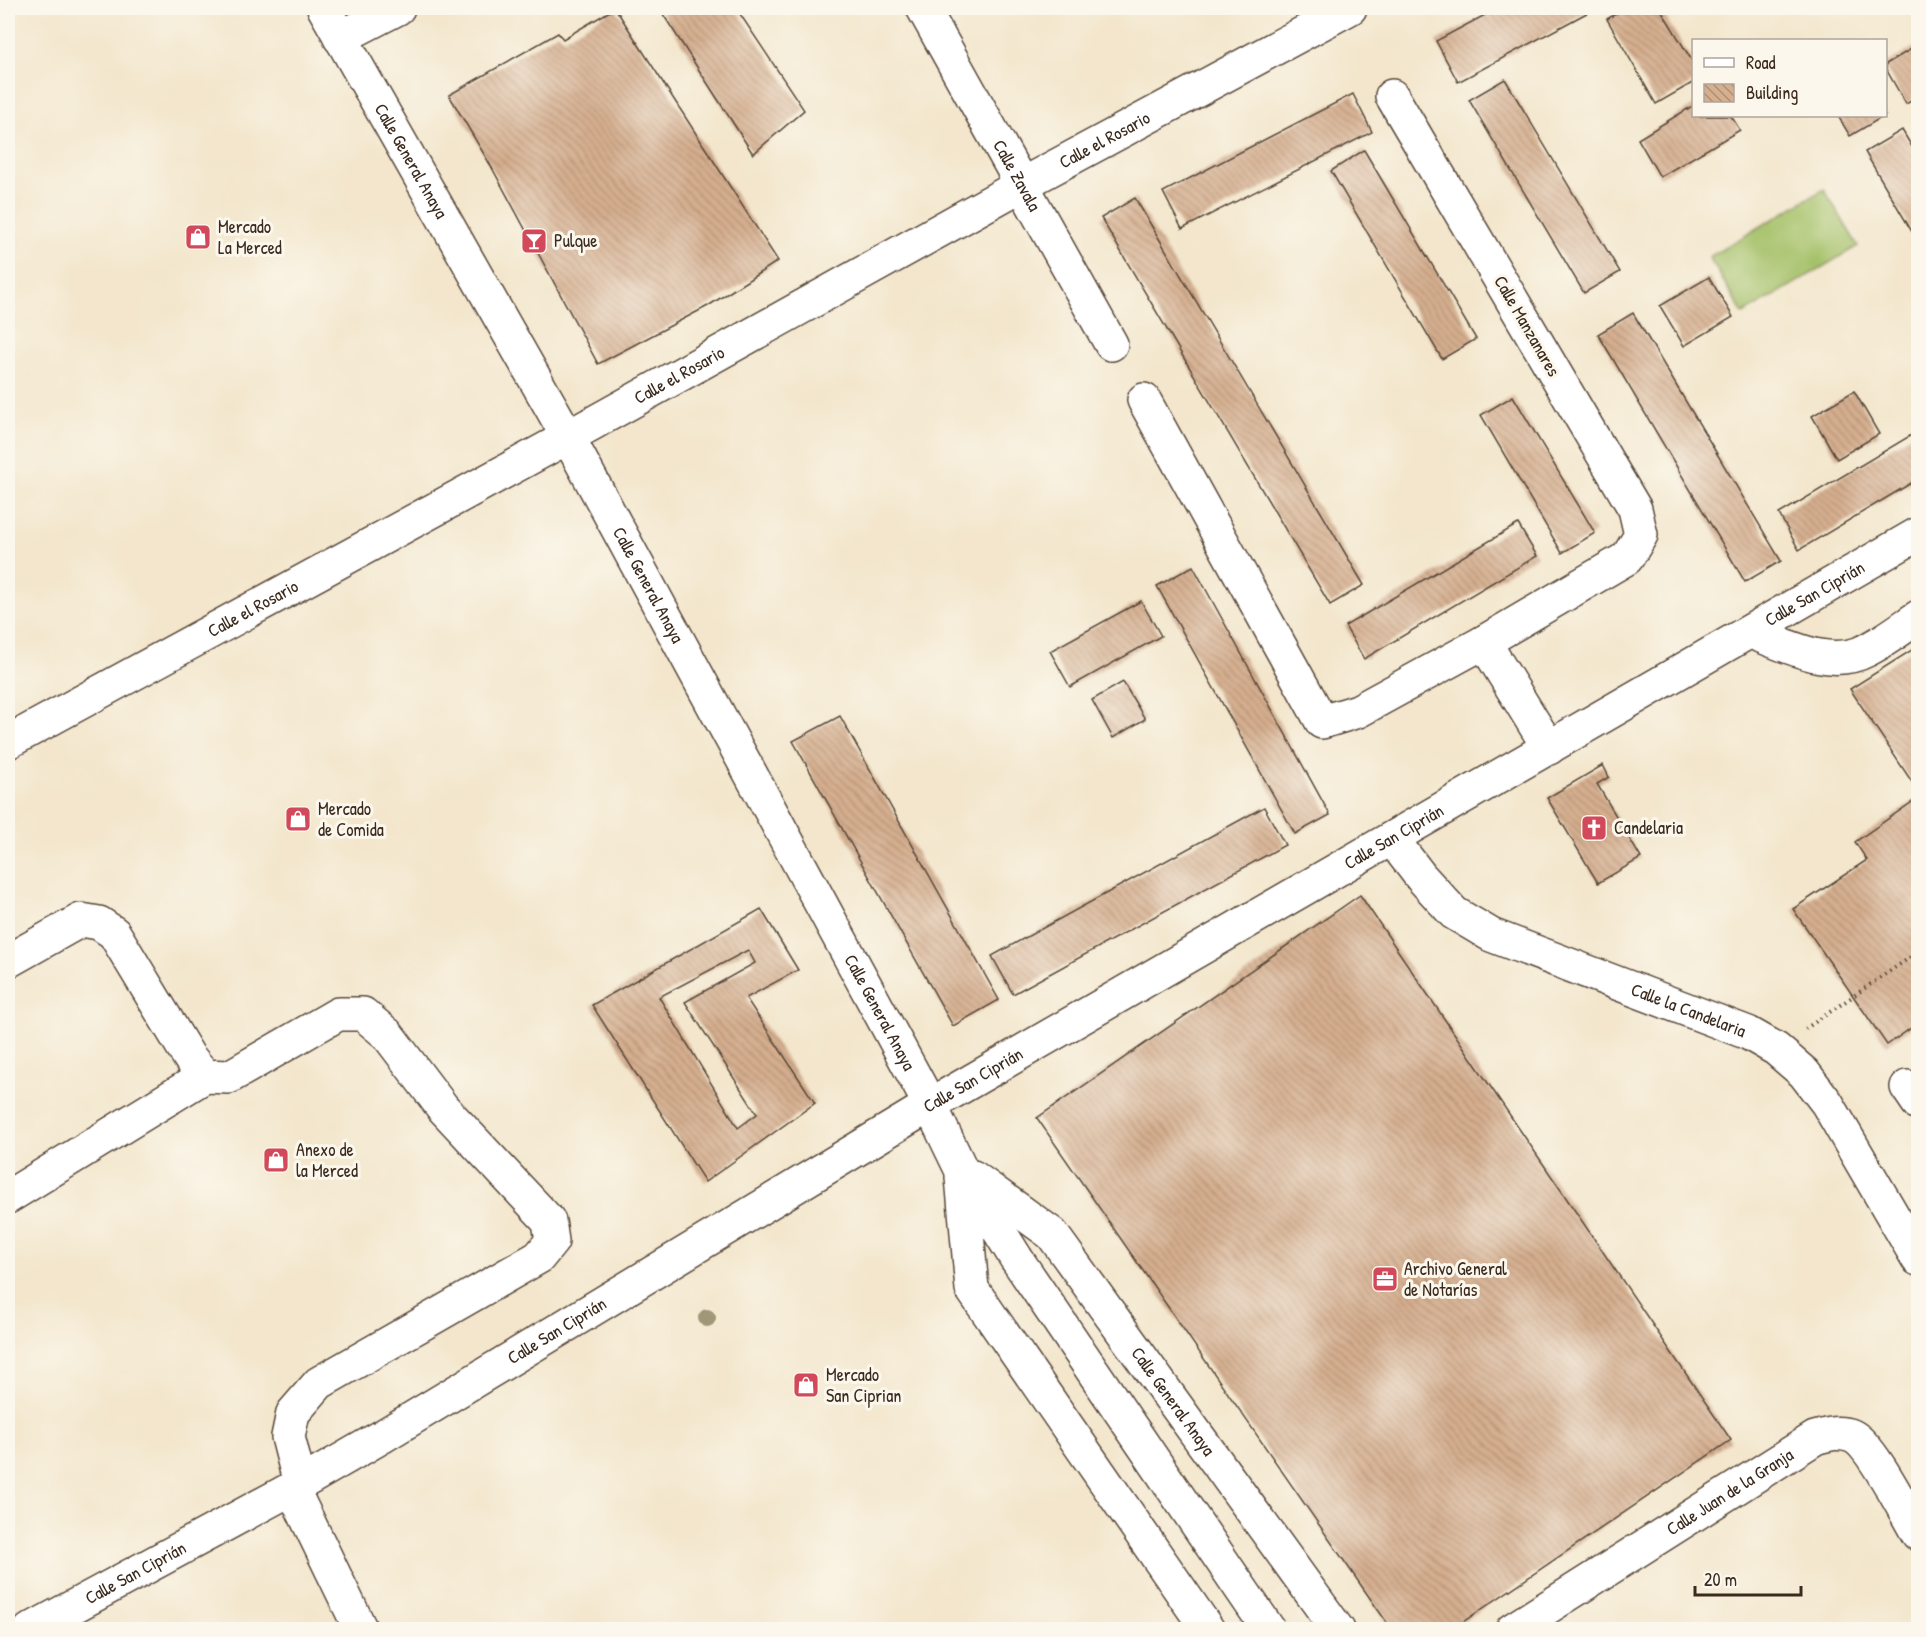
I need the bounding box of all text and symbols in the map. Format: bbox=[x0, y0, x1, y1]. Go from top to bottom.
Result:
legend bbox=[1692, 39, 1887, 117]
text: Road bbox=[1746, 50, 1776, 75]
text: Building bbox=[1746, 80, 1798, 105]
street label: Calle General Anaya bbox=[369, 99, 454, 223]
street label: Calle el Rosario bbox=[1055, 105, 1154, 174]
street label: Calle Zavala bbox=[987, 135, 1047, 216]
place label: Mercado La Merced bbox=[218, 214, 282, 260]
shop icon: Mercado La Merced bbox=[183, 222, 213, 252]
bar icon: Pulque bbox=[519, 226, 549, 256]
place label: Pulque bbox=[554, 228, 597, 253]
street label: Calle Manzanares bbox=[1488, 271, 1567, 381]
street label: Calle el Rosario bbox=[629, 340, 729, 410]
street label: Calle General Anaya bbox=[607, 522, 690, 647]
street label: Calle San Ciprián bbox=[1760, 555, 1869, 632]
street label: Calle el Rosario bbox=[203, 573, 303, 643]
place label: Mercado de Comida bbox=[318, 796, 384, 842]
street label: Calle San Ciprián bbox=[1339, 798, 1448, 875]
shop icon: Mercado de Comida bbox=[283, 804, 313, 834]
church icon: Candelaria bbox=[1579, 813, 1609, 843]
place label: Candelaria bbox=[1614, 815, 1683, 840]
street label: Calle General Anaya bbox=[839, 950, 922, 1075]
street label: Calle la Candelaria bbox=[1628, 977, 1750, 1043]
street label: Calle San Ciprián bbox=[918, 1041, 1027, 1118]
place label: Anexo de la Merced bbox=[296, 1137, 358, 1183]
shop icon: Anexo de la Merced bbox=[261, 1145, 291, 1175]
place label: Archivo General de Notarías bbox=[1404, 1256, 1507, 1302]
office icon: Archivo General de Notarías bbox=[1370, 1264, 1400, 1294]
street label: Calle San Ciprián bbox=[502, 1291, 611, 1370]
street label: Calle General Anaya bbox=[1126, 1342, 1221, 1461]
place label: Mercado San Ciprian bbox=[826, 1362, 901, 1408]
shop icon: Mercado San Ciprian bbox=[791, 1370, 821, 1400]
street label: Calle Juan de la Granja bbox=[1661, 1442, 1798, 1541]
street label: Calle San Ciprián bbox=[80, 1535, 190, 1610]
scale bar bbox=[1695, 1559, 1802, 1597]
text: 20 m bbox=[1704, 1567, 1737, 1592]

